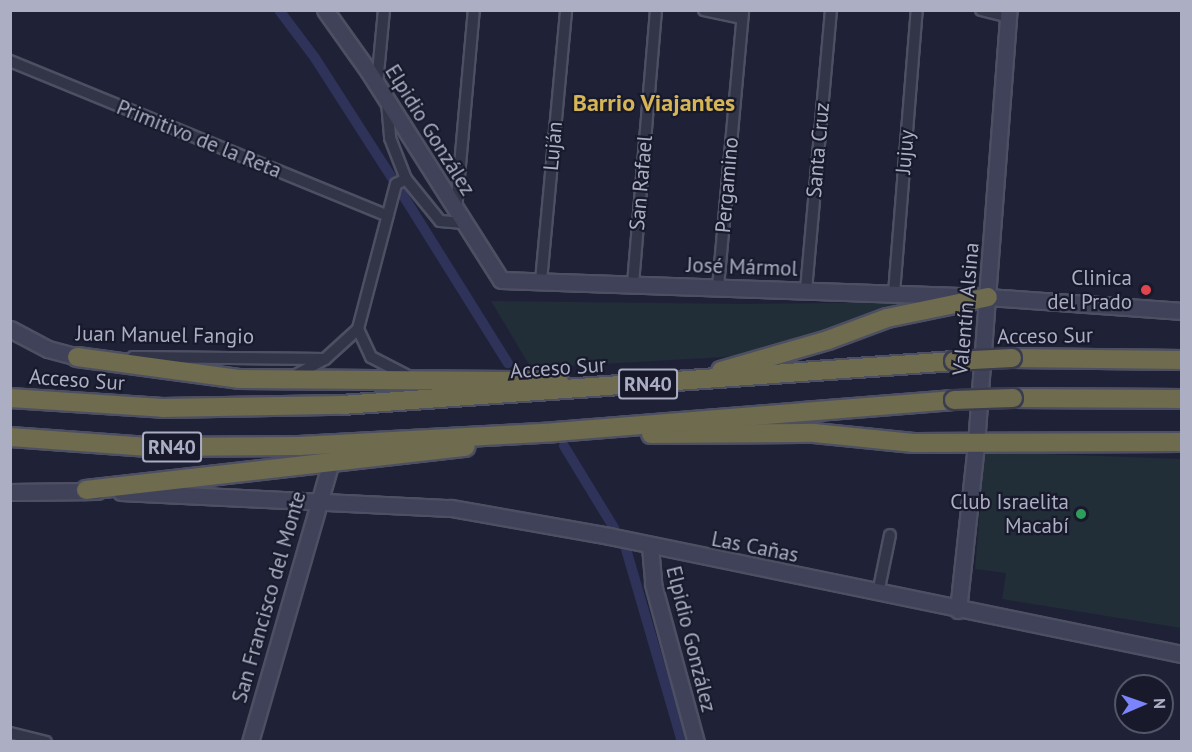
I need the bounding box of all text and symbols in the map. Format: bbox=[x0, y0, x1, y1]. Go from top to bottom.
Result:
street label: Elpidio González bbox=[380, 60, 480, 200]
district label: Barrio Viajantes bbox=[572, 89, 736, 117]
street label: Primitivo de la Reta bbox=[113, 94, 285, 184]
street label: Santa Cruz bbox=[801, 101, 835, 199]
street label: Luján bbox=[538, 120, 568, 172]
street label: Jujuy bbox=[891, 129, 919, 175]
street label: San Rafael bbox=[624, 134, 658, 232]
street label: Pergamino bbox=[710, 136, 744, 234]
street label: Valentín Alsina bbox=[948, 241, 984, 377]
street label: José Mármol bbox=[686, 252, 798, 282]
place label: Clinica del Prado bbox=[1047, 265, 1132, 315]
marker: Clinica del Prado bbox=[1137, 281, 1155, 299]
street label: Juan Manuel Fangio bbox=[76, 321, 254, 349]
street label: Acceso Sur bbox=[997, 323, 1093, 349]
street label: Acceso Sur bbox=[509, 352, 607, 384]
street label: Acceso Sur bbox=[28, 364, 126, 396]
road number: RN40 bbox=[618, 367, 678, 401]
road number: RN40 bbox=[142, 430, 202, 464]
street label: San Francisco del Monte bbox=[227, 488, 311, 706]
place label: Club Israelita Macabí bbox=[950, 489, 1069, 539]
marker: Club Israelita Macabí bbox=[1074, 507, 1088, 521]
street label: Las Cañas bbox=[709, 526, 801, 568]
street label: Elpidio González bbox=[661, 563, 721, 715]
north arrow bbox=[1114, 674, 1174, 734]
text: N bbox=[1150, 698, 1170, 709]

